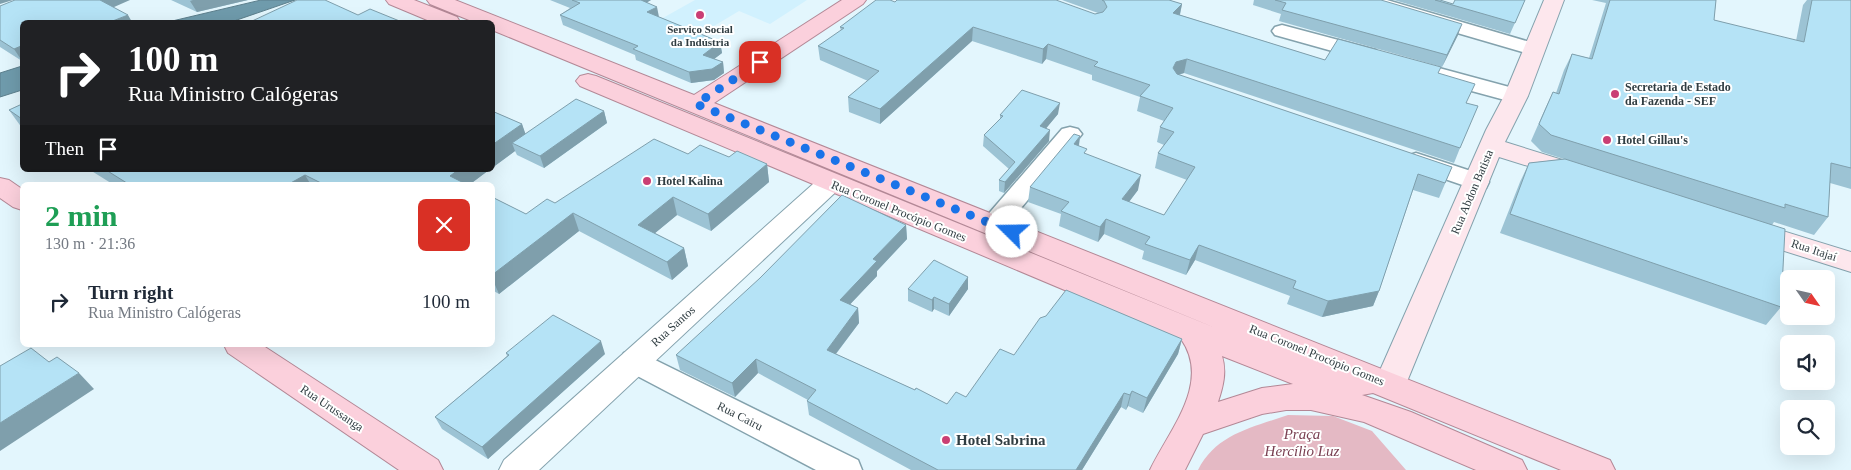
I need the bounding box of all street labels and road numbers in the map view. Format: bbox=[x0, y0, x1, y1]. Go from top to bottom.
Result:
street label: Rua Abdon Batista bbox=[1448, 147, 1496, 236]
street label: Rua Coronel Procópio Gomes bbox=[829, 177, 969, 245]
street label: Rua Itajaí bbox=[1789, 236, 1839, 264]
street label: Rua Santos bbox=[648, 302, 698, 349]
street label: Rua Coronel Procópio Gomes bbox=[1247, 321, 1387, 389]
street label: Rua Urussanga bbox=[298, 382, 367, 435]
street label: Rua Cairu bbox=[715, 399, 765, 433]

